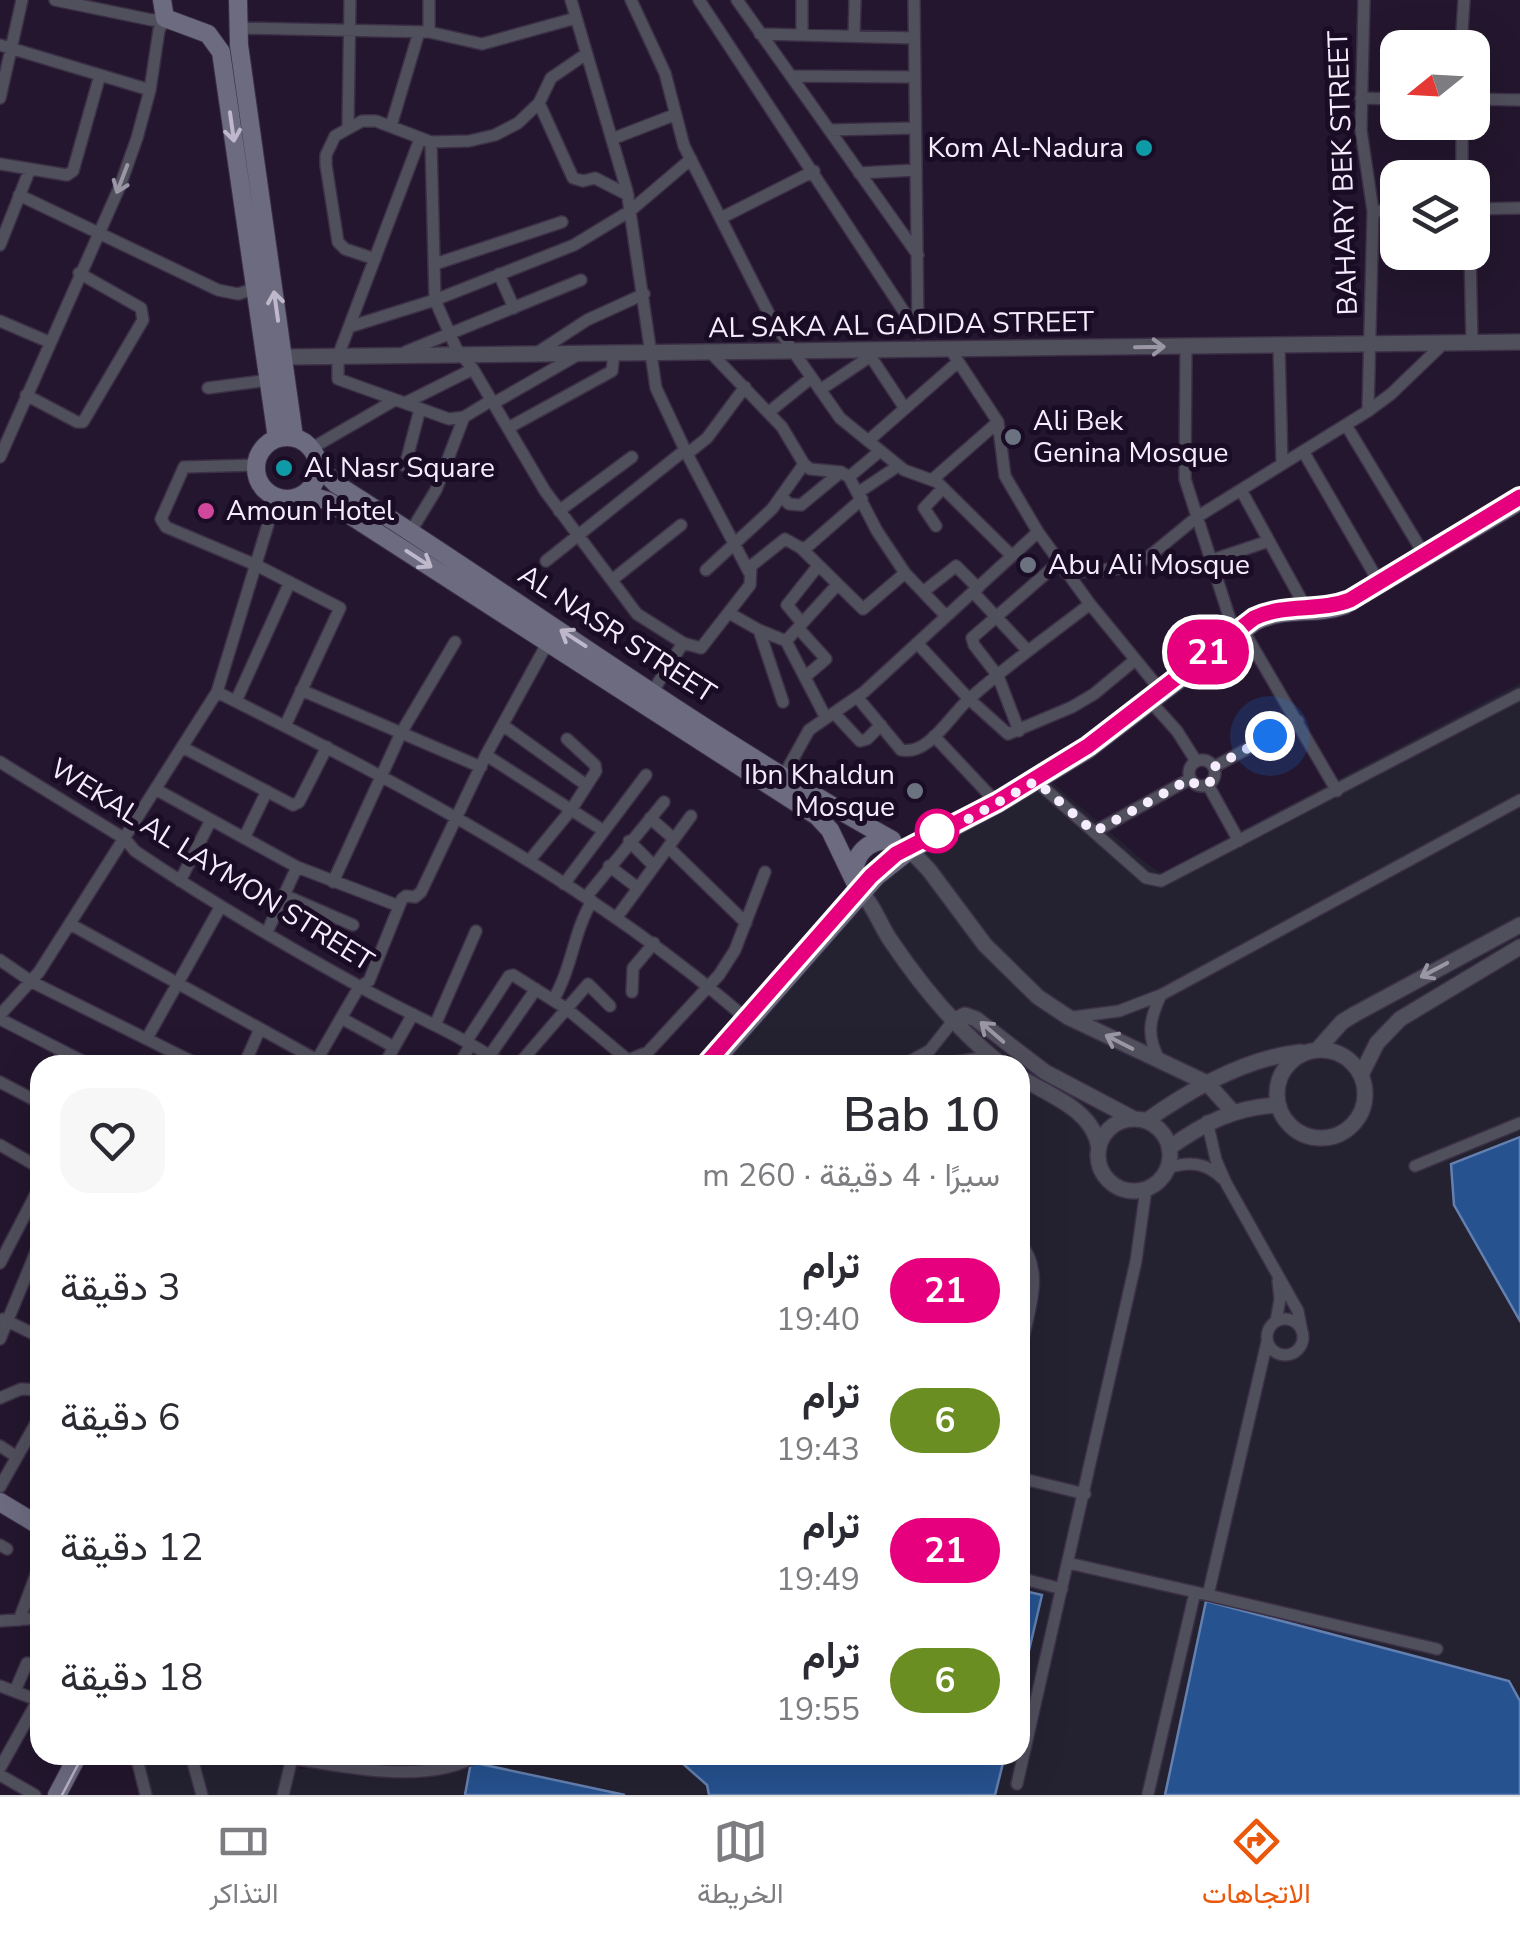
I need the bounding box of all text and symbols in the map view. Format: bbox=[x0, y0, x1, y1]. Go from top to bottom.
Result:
street label: BAHARY BEK STREET bbox=[1319, 30, 1367, 316]
north arrow bbox=[1380, 30, 1490, 140]
map controls bbox=[1380, 30, 1490, 270]
one-way arrow bbox=[223, 110, 241, 142]
place label: Kom Al-Nadura bbox=[927, 129, 1124, 167]
marker: Kom Al-Nadura bbox=[1133, 137, 1155, 159]
button: layers bbox=[1380, 160, 1490, 270]
one-way arrow bbox=[111, 163, 129, 193]
one-way arrow bbox=[266, 291, 285, 323]
street label: AL SAKA AL GADIDA STREET bbox=[708, 303, 1094, 347]
one-way arrow bbox=[1134, 337, 1166, 356]
place label: Ali Bek Genina Mosque bbox=[1033, 402, 1228, 472]
marker: Ali Bek Genina Mosque bbox=[1002, 426, 1024, 448]
place label: Al Nasr Square bbox=[304, 449, 495, 487]
marker: Al Nasr Square bbox=[273, 457, 295, 479]
place label: Amoun Hotel bbox=[226, 492, 395, 530]
marker: Amoun Hotel bbox=[195, 500, 217, 522]
place label: Abu Ali Mosque bbox=[1048, 546, 1250, 584]
one-way arrow bbox=[404, 549, 433, 570]
marker: Abu Ali Mosque bbox=[1017, 554, 1039, 576]
street label: AL NASR STREET bbox=[511, 556, 723, 712]
line badge: 21 bbox=[1163, 620, 1253, 684]
one-way arrow bbox=[560, 628, 587, 648]
text: 21 bbox=[1187, 629, 1229, 676]
your location bbox=[1245, 711, 1295, 761]
street label: WEKAL AL LAYMON STREET bbox=[43, 750, 381, 980]
place label: Ibn Khaldun Mosque bbox=[744, 756, 895, 826]
marker: Ibn Khaldun Mosque bbox=[904, 780, 926, 802]
unlabelled marker bbox=[916, 810, 958, 852]
one-way arrow bbox=[1419, 961, 1449, 981]
one-way arrow bbox=[979, 1021, 1005, 1043]
one-way arrow bbox=[1104, 1032, 1134, 1051]
text: Bab 10 bbox=[843, 1082, 1000, 1148]
button: heart bbox=[60, 1088, 165, 1193]
text: سيرًا · 4 دقيقة · 260 m bbox=[702, 1154, 1000, 1197]
text: ترام bbox=[802, 1240, 860, 1291]
text: 3 دقيقة bbox=[60, 1262, 181, 1313]
text: 21 bbox=[924, 1267, 966, 1314]
text: 19:40 bbox=[776, 1298, 860, 1341]
text: ترام bbox=[802, 1370, 860, 1421]
text: 6 دقيقة bbox=[60, 1392, 181, 1443]
text: 6 bbox=[934, 1397, 956, 1444]
text: 19:43 bbox=[776, 1428, 860, 1471]
text: ترام bbox=[802, 1500, 860, 1551]
text: 12 دقيقة bbox=[60, 1522, 203, 1573]
text: 21 bbox=[924, 1527, 966, 1574]
text: 19:49 bbox=[776, 1558, 860, 1601]
text: ترام bbox=[802, 1630, 860, 1681]
text: 18 دقيقة bbox=[60, 1652, 203, 1703]
text: 6 bbox=[934, 1657, 956, 1704]
text: 19:55 bbox=[776, 1688, 860, 1731]
tab: التذاكر bbox=[209, 1814, 279, 1918]
tab: الخريطة bbox=[697, 1814, 784, 1918]
tab: الاتجاهات bbox=[1202, 1814, 1311, 1918]

